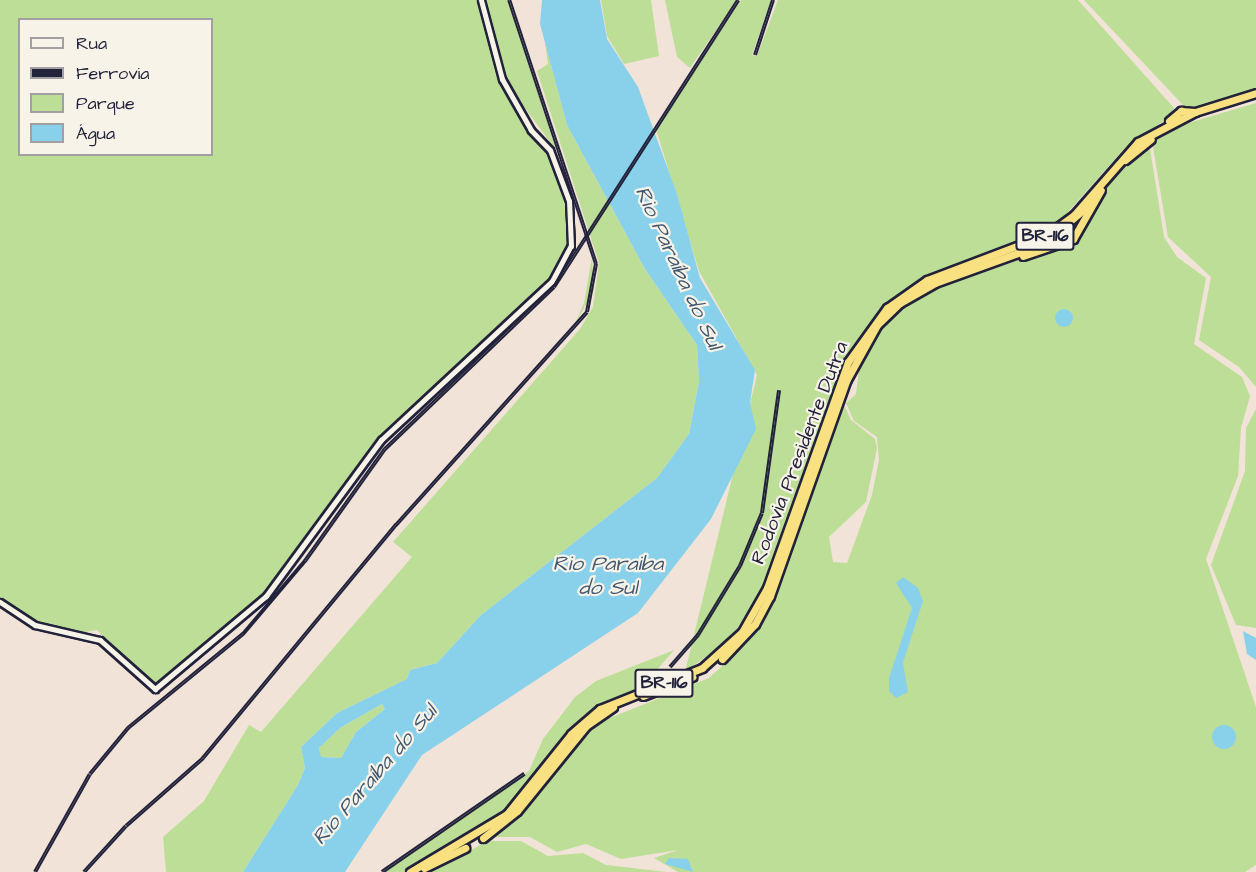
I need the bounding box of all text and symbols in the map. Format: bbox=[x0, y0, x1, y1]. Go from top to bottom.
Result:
legend bbox=[18, 18, 213, 156]
text: Rua bbox=[76, 31, 107, 56]
text: Ferrovia bbox=[76, 61, 149, 86]
text: Parque bbox=[76, 91, 135, 116]
text: Água bbox=[76, 121, 115, 146]
water label: Rio Paraíba do Sul bbox=[629, 182, 727, 354]
road number: BR-116 bbox=[1015, 221, 1075, 251]
street label: Rodovia Presidente Dutra bbox=[746, 338, 854, 568]
water label: Rio Paraiba do Sul bbox=[553, 551, 663, 601]
road number: BR-116 bbox=[634, 668, 694, 698]
water label: Rio Paraíba do Sul bbox=[307, 700, 443, 850]

